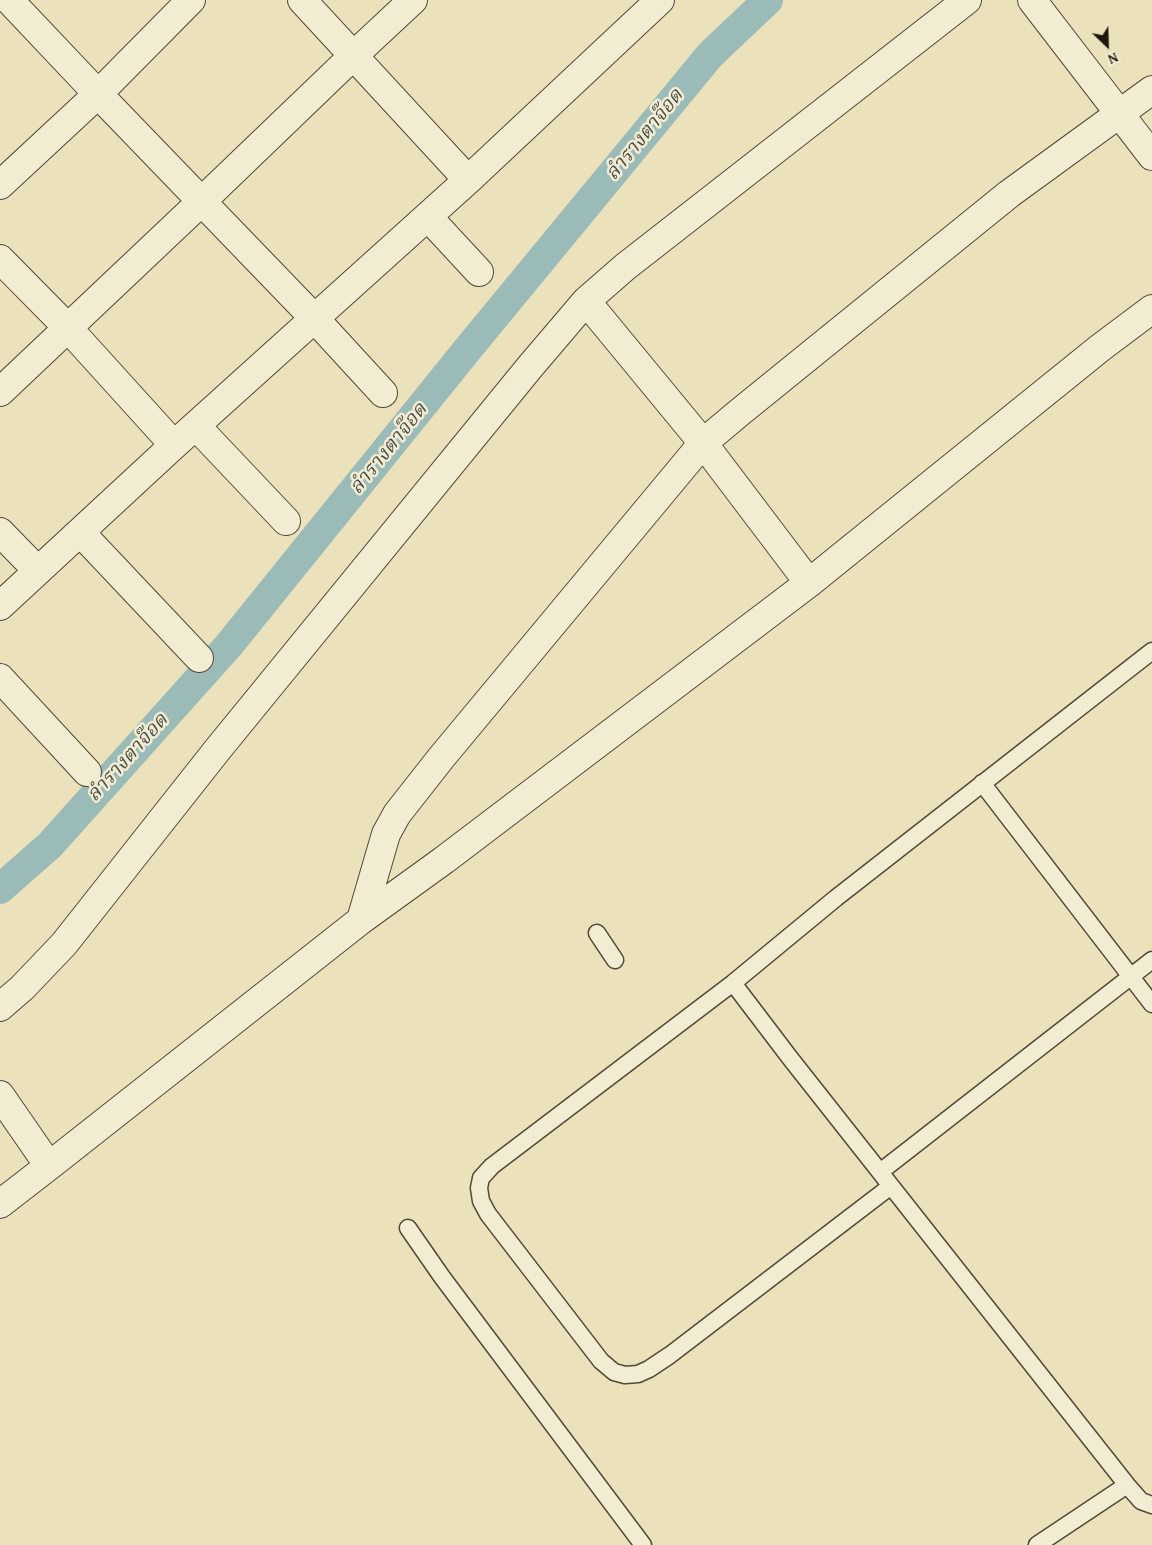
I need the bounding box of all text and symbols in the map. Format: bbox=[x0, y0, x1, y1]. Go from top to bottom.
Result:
north arrow bbox=[1082, 20, 1132, 70]
text: N bbox=[1105, 48, 1121, 70]
water label: ลำรางตาจ๊อด bbox=[601, 85, 689, 185]
water label: ลำรางตาจ๊อด bbox=[345, 399, 433, 499]
water label: ลำรางตาจ๊อด bbox=[82, 709, 174, 807]

